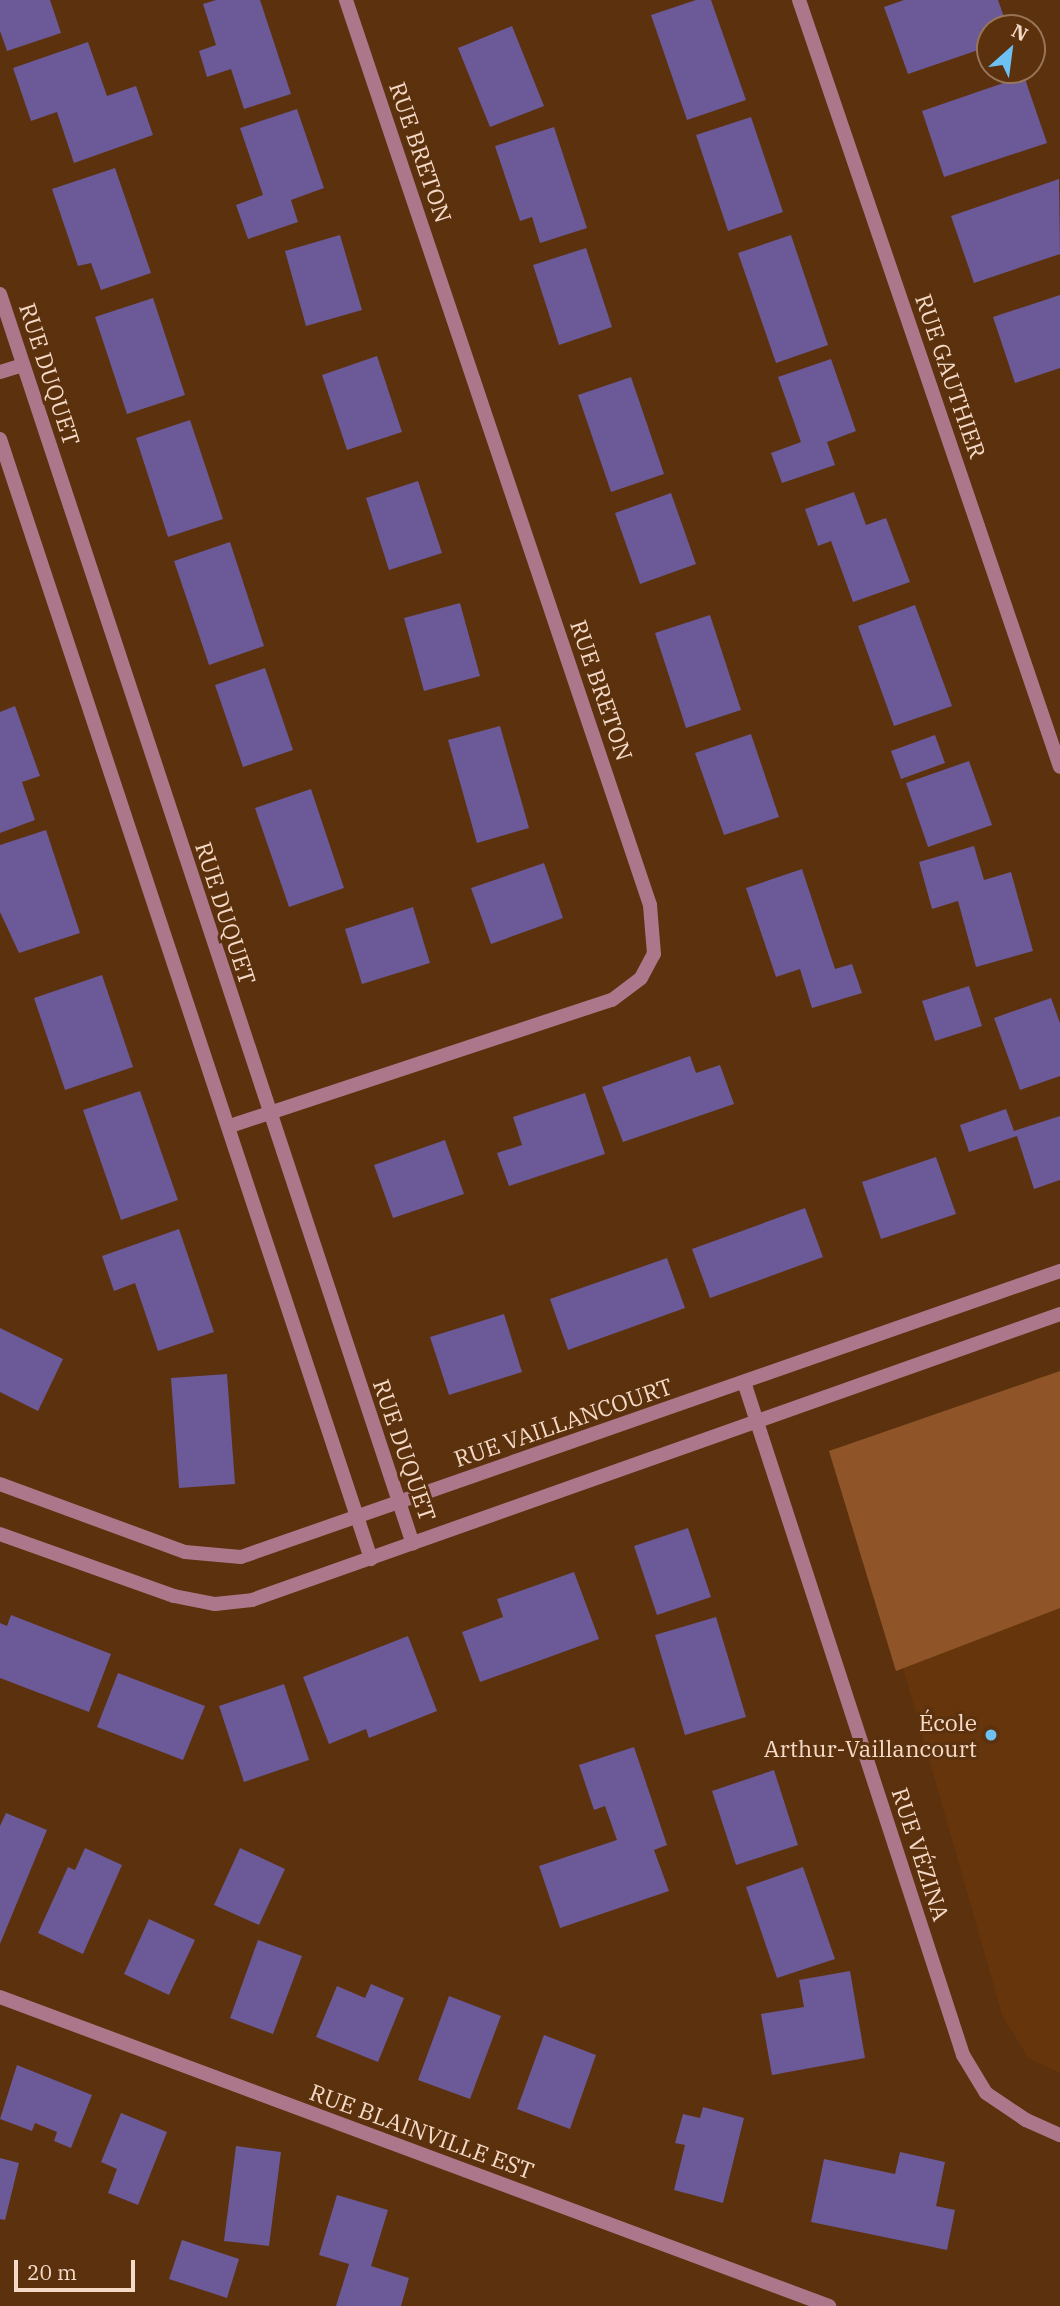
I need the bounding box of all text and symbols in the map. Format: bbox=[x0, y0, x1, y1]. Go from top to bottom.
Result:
north arrow bbox=[976, 14, 1046, 84]
text: N bbox=[1008, 18, 1032, 46]
street label: RUE BRETON bbox=[384, 78, 458, 226]
street label: RUE GAUTHIER bbox=[910, 290, 992, 462]
street label: RUE DUQUET bbox=[14, 299, 86, 449]
street label: RUE BRETON bbox=[565, 616, 639, 764]
street label: RUE DUQUET bbox=[190, 838, 262, 988]
street label: RUE VAILLANCOURT bbox=[450, 1372, 676, 1472]
street label: RUE DUQUET bbox=[368, 1375, 442, 1525]
place label: École Arthur-Vaillancourt bbox=[764, 1708, 977, 1762]
marker: École Arthur-Vaillancourt bbox=[983, 1727, 999, 1743]
street label: RUE VÉZINA bbox=[887, 1784, 955, 1924]
street label: RUE BLAINVILLE EST bbox=[306, 2078, 538, 2184]
scale bar bbox=[18, 2246, 138, 2290]
text: 20 m bbox=[27, 2258, 77, 2286]

